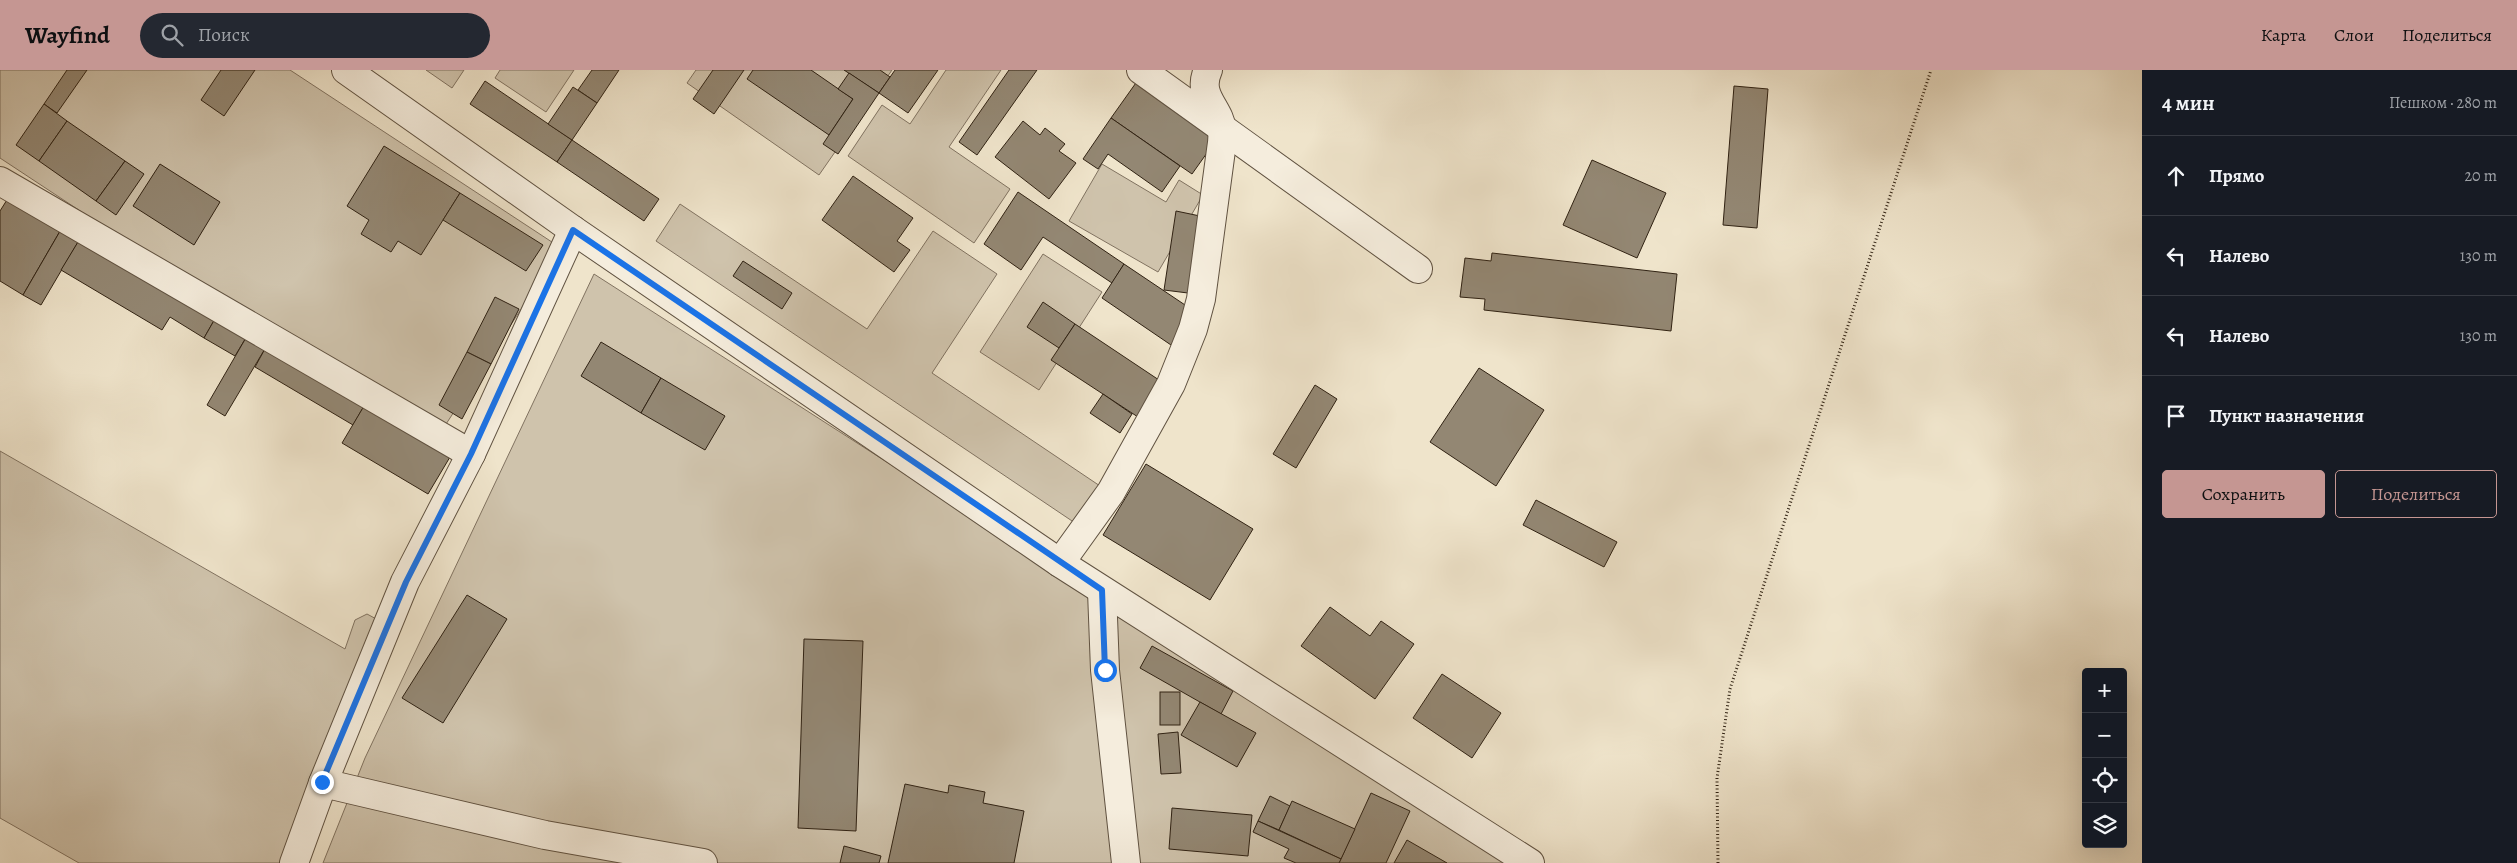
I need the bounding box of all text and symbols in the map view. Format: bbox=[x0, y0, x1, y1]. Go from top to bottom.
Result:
search box bbox=[140, 13, 490, 58]
text: Wayfind bbox=[25, 19, 110, 51]
icon: search bbox=[158, 21, 186, 49]
text: Поиск bbox=[198, 22, 250, 48]
text: Карта bbox=[2261, 23, 2306, 47]
text: Слои bbox=[2334, 23, 2374, 47]
text: Поделиться bbox=[2402, 23, 2492, 47]
text: 4 мин bbox=[2162, 89, 2215, 117]
text: Пешком · 280 m bbox=[2389, 92, 2497, 114]
icon: ahead bbox=[2162, 162, 2190, 190]
text: Прямо bbox=[2209, 163, 2264, 189]
text: 20 m bbox=[2464, 165, 2497, 187]
icon: left bbox=[2162, 242, 2190, 270]
text: Налево bbox=[2209, 243, 2269, 269]
text: 130 m bbox=[2460, 245, 2497, 267]
icon: left bbox=[2162, 322, 2190, 350]
text: Налево bbox=[2209, 323, 2269, 349]
text: 130 m bbox=[2460, 325, 2497, 347]
icon: arrive bbox=[2162, 402, 2190, 430]
text: Пункт назначения bbox=[2209, 403, 2364, 429]
button: Сохранить bbox=[2162, 470, 2325, 518]
button: Поделиться bbox=[2335, 470, 2497, 518]
route start bbox=[1094, 659, 1117, 682]
map controls bbox=[2082, 668, 2127, 848]
button: + bbox=[2082, 668, 2127, 713]
button: − bbox=[2082, 713, 2127, 758]
button: locate bbox=[2082, 758, 2127, 803]
route end bbox=[311, 771, 334, 794]
button: layers bbox=[2082, 803, 2127, 848]

